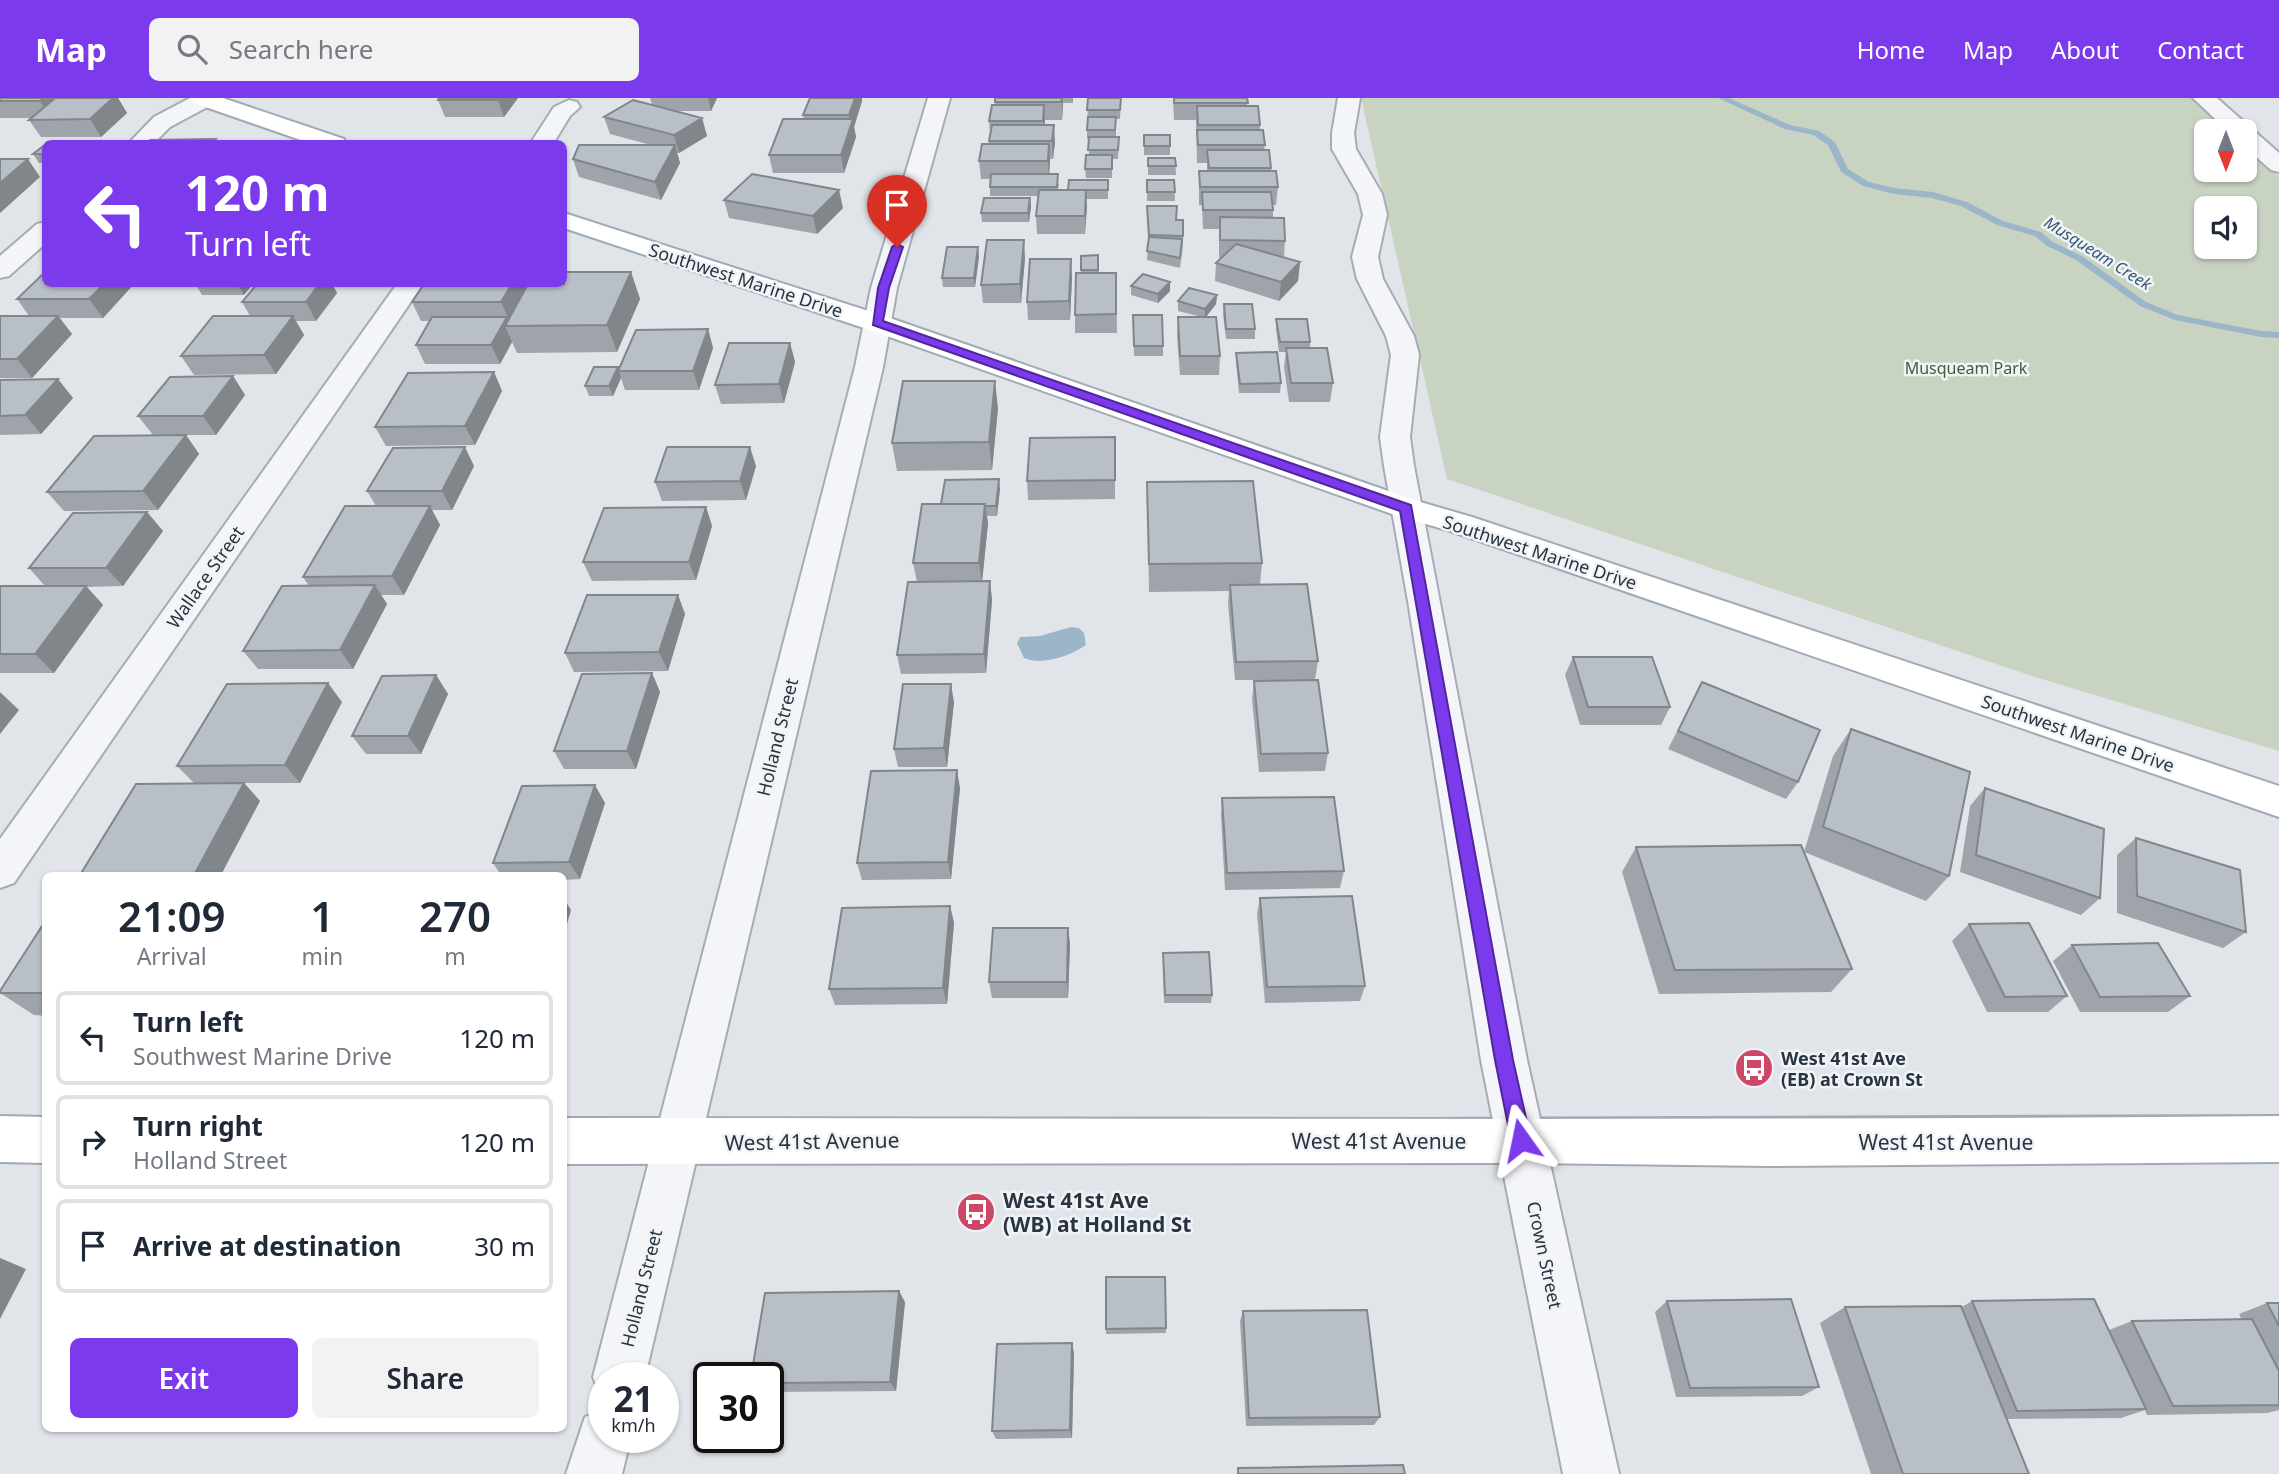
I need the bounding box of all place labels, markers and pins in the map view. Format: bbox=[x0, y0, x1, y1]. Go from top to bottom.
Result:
pin bbox=[867, 175, 927, 247]
place label: West 41st Ave (EB) at Crown St bbox=[1781, 1046, 1923, 1091]
bus stop icon: West 41st Ave (EB) at Crown St bbox=[1733, 1047, 1775, 1089]
place label: West 41st Ave (WB) at Holland St bbox=[1003, 1186, 1191, 1238]
bus stop icon: West 41st Ave (WB) at Holland St bbox=[955, 1191, 997, 1233]

